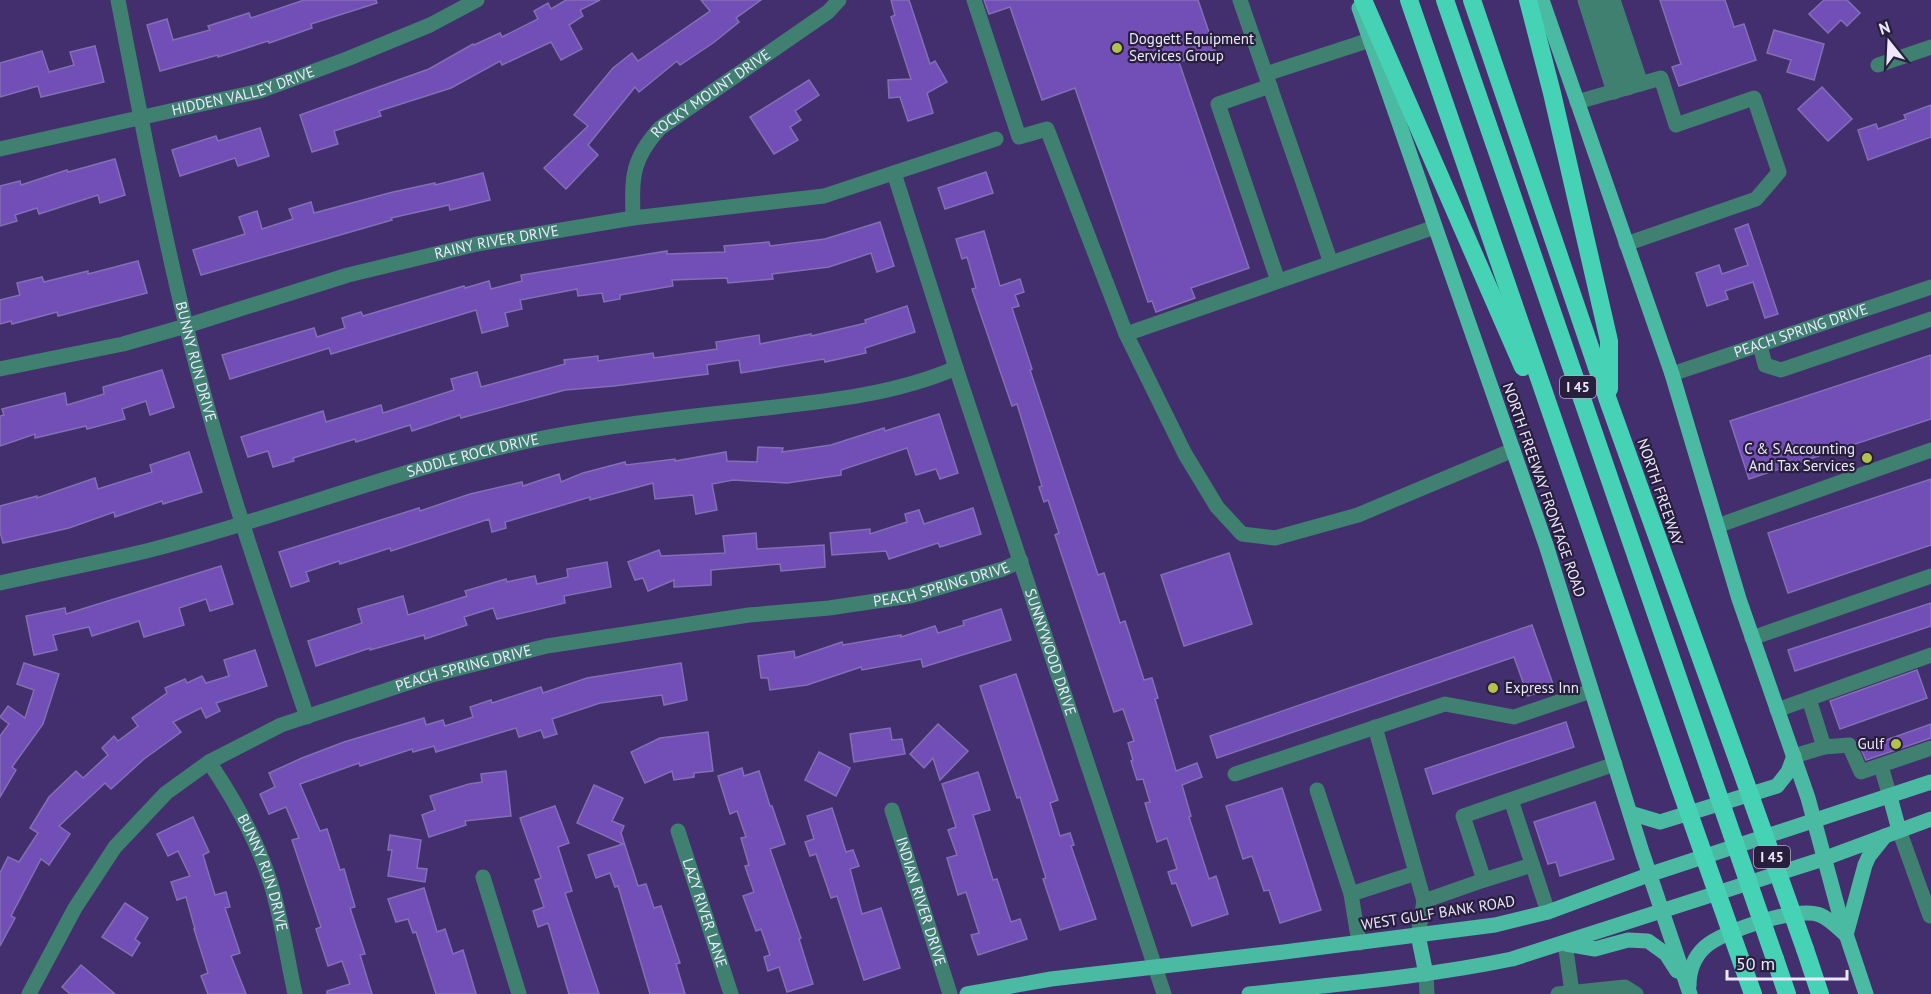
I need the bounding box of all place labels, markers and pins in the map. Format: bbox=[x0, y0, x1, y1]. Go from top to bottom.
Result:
place label: Doggett Equipment Services Group bbox=[1129, 29, 1254, 65]
marker: Doggett Equipment Services Group bbox=[1110, 41, 1124, 55]
place label: C & S Accounting And Tax Services bbox=[1744, 439, 1855, 475]
marker: C & S Accounting And Tax Services bbox=[1860, 451, 1874, 465]
place label: Express Inn bbox=[1505, 678, 1579, 697]
marker: Express Inn bbox=[1486, 681, 1500, 695]
place label: Gulf bbox=[1858, 734, 1885, 753]
marker: Gulf bbox=[1889, 737, 1903, 751]

